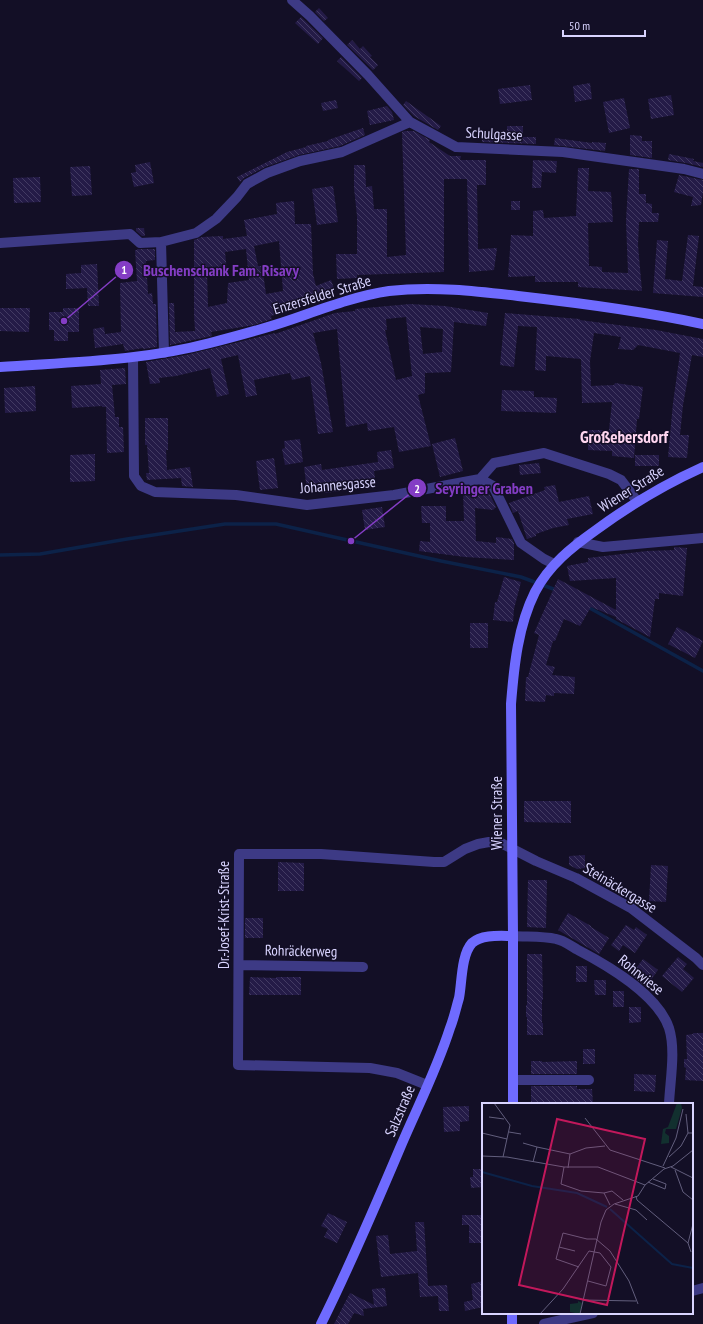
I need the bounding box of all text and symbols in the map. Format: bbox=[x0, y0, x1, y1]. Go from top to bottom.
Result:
scale bar bbox=[563, 12, 645, 38]
text: 50 m bbox=[569, 18, 590, 33]
street label: Schulgasse bbox=[465, 123, 523, 144]
callout: Buschenschank Fam. Risavy bbox=[114, 256, 308, 284]
text: Buschenschank Fam. Risavy bbox=[143, 260, 300, 280]
text: 1 bbox=[121, 262, 127, 277]
street label: Enzersfelder Straße bbox=[271, 271, 373, 318]
district label: Großebersdorf bbox=[580, 426, 669, 448]
street label: Wiener Straße bbox=[594, 461, 667, 516]
street label: Johannesgasse bbox=[298, 472, 377, 497]
callout: Seyringer Graben bbox=[407, 474, 541, 502]
text: Seyringer Graben bbox=[435, 478, 533, 498]
text: 2 bbox=[414, 481, 420, 496]
street label: Wiener Straße bbox=[487, 776, 506, 850]
street label: Steinäckergasse bbox=[580, 858, 661, 917]
street label: Dr.-Josef-Krist-Straße bbox=[214, 861, 233, 969]
street label: Rohräckerweg bbox=[265, 940, 337, 961]
street label: Rohrwiese bbox=[615, 950, 668, 999]
street label: Salzstraße bbox=[380, 1082, 419, 1139]
inset map bbox=[482, 1103, 693, 1314]

